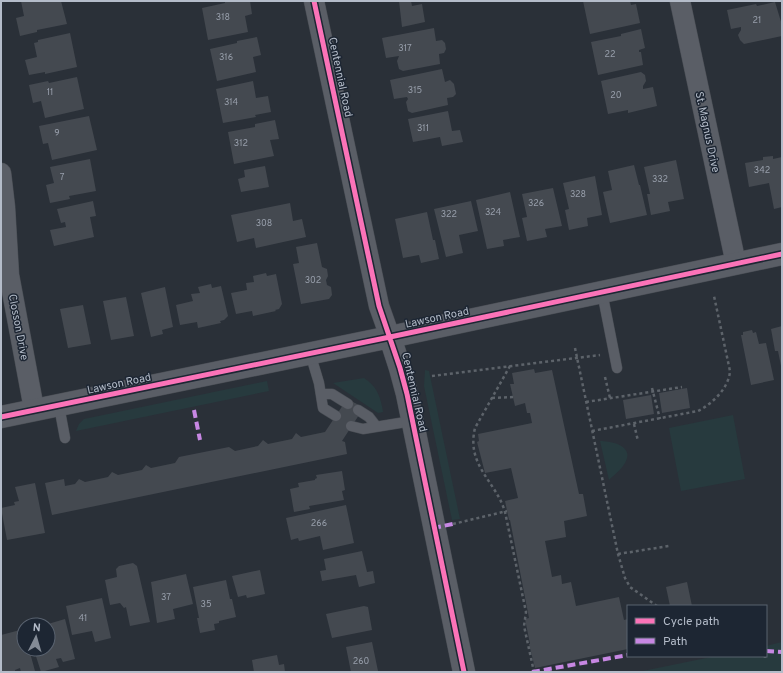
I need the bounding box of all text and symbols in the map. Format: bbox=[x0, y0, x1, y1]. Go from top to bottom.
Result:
house number: 318 bbox=[216, 12, 230, 23]
house number: 21 bbox=[753, 15, 761, 26]
street label: Centennial Road bbox=[325, 36, 355, 118]
house number: 317 bbox=[398, 43, 412, 54]
house number: 22 bbox=[604, 49, 616, 60]
house number: 316 bbox=[219, 52, 233, 63]
house number: 315 bbox=[408, 85, 422, 96]
house number: 11 bbox=[47, 87, 53, 98]
house number: 20 bbox=[610, 90, 622, 101]
street label: St. Magnus Drive bbox=[692, 90, 722, 174]
house number: 314 bbox=[224, 97, 238, 108]
house number: 311 bbox=[417, 123, 429, 134]
house number: 9 bbox=[54, 128, 60, 139]
house number: 312 bbox=[234, 138, 248, 149]
house number: 342 bbox=[754, 165, 770, 176]
house number: 7 bbox=[60, 172, 65, 183]
house number: 332 bbox=[652, 174, 668, 185]
house number: 328 bbox=[570, 189, 586, 200]
house number: 326 bbox=[528, 198, 544, 209]
house number: 324 bbox=[485, 207, 502, 218]
house number: 322 bbox=[441, 209, 457, 220]
house number: 308 bbox=[256, 218, 272, 229]
house number: 302 bbox=[305, 275, 321, 286]
street label: Closson Drive bbox=[5, 293, 31, 362]
street label: Lawson Road bbox=[404, 304, 470, 332]
street label: Centennial Road bbox=[398, 351, 430, 433]
street label: Lawson Road bbox=[86, 370, 152, 398]
house number: 266 bbox=[311, 518, 327, 529]
house number: 37 bbox=[161, 592, 171, 603]
house number: 35 bbox=[200, 599, 212, 610]
legend bbox=[627, 605, 767, 657]
house number: 41 bbox=[79, 613, 87, 624]
text: Cycle path bbox=[663, 614, 720, 630]
north arrow bbox=[16, 617, 56, 657]
text: N bbox=[32, 621, 41, 635]
text: Path bbox=[663, 634, 688, 650]
house number: 260 bbox=[353, 656, 370, 667]

